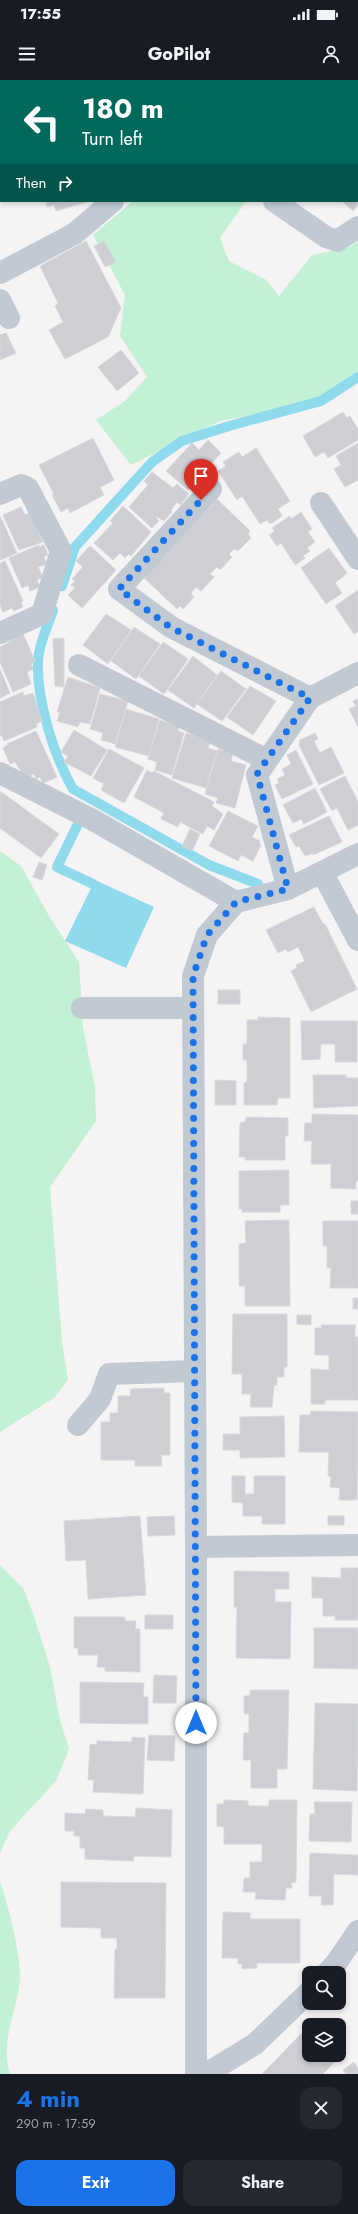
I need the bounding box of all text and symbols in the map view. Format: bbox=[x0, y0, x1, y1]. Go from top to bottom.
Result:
text: 17:55 bbox=[20, 3, 61, 25]
text: GoPilot bbox=[148, 41, 210, 67]
icon: menu bbox=[16, 43, 38, 65]
icon: person bbox=[320, 43, 342, 65]
text: 180 m bbox=[82, 88, 164, 129]
icon: left bbox=[16, 96, 68, 148]
text: Turn left bbox=[82, 126, 142, 152]
text: Then bbox=[16, 172, 46, 194]
icon: right bbox=[54, 172, 76, 194]
pin bbox=[184, 459, 218, 500]
icon: arrive bbox=[190, 465, 212, 487]
position arrow bbox=[175, 1702, 217, 1744]
map controls bbox=[302, 1966, 346, 2062]
button: search bbox=[302, 1966, 346, 2010]
button: layers bbox=[302, 2018, 346, 2062]
text: 4 min bbox=[16, 2081, 80, 2116]
button: close bbox=[300, 2087, 342, 2129]
text: 290 m · 17:59 bbox=[16, 2114, 96, 2133]
button: Exit bbox=[16, 2160, 175, 2206]
button: Share bbox=[183, 2160, 342, 2206]

